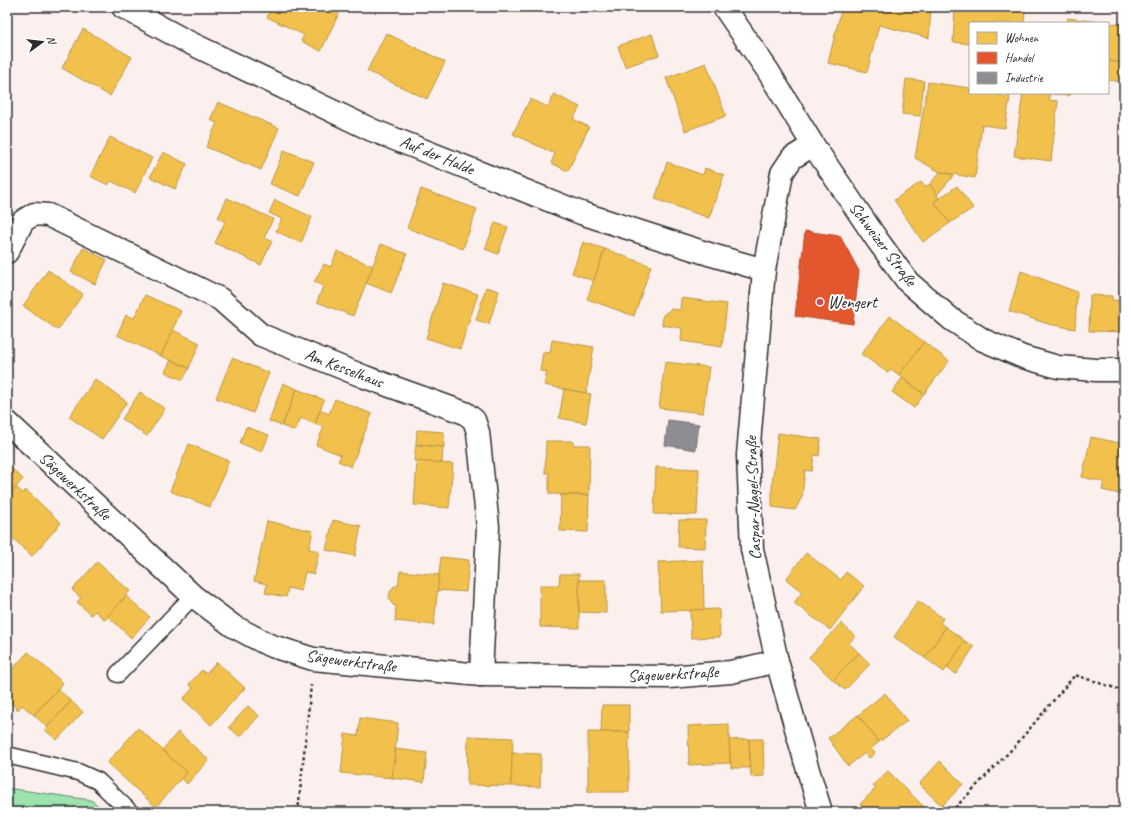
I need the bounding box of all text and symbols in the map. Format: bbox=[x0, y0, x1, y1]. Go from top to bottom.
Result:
north arrow bbox=[22, 22, 62, 62]
legend bbox=[969, 22, 1109, 94]
text: Wohnen bbox=[1005, 30, 1039, 46]
text: N bbox=[44, 34, 60, 47]
text: Handel bbox=[1005, 50, 1035, 66]
text: Industrie bbox=[1005, 70, 1044, 86]
street label: Auf der Halde bbox=[397, 131, 478, 180]
street label: Schweizer Straße bbox=[845, 198, 922, 291]
place label: Wengert bbox=[828, 292, 879, 313]
marker: Wengert bbox=[815, 297, 825, 307]
street label: Am Kesselhaus bbox=[302, 343, 388, 393]
street label: Caspar-Nagel-Straße bbox=[740, 434, 766, 560]
street label: Sägewerkstraße bbox=[35, 447, 116, 526]
street label: Sägewerkstraße bbox=[305, 645, 399, 677]
street label: Sägewerkstraße bbox=[627, 661, 720, 687]

